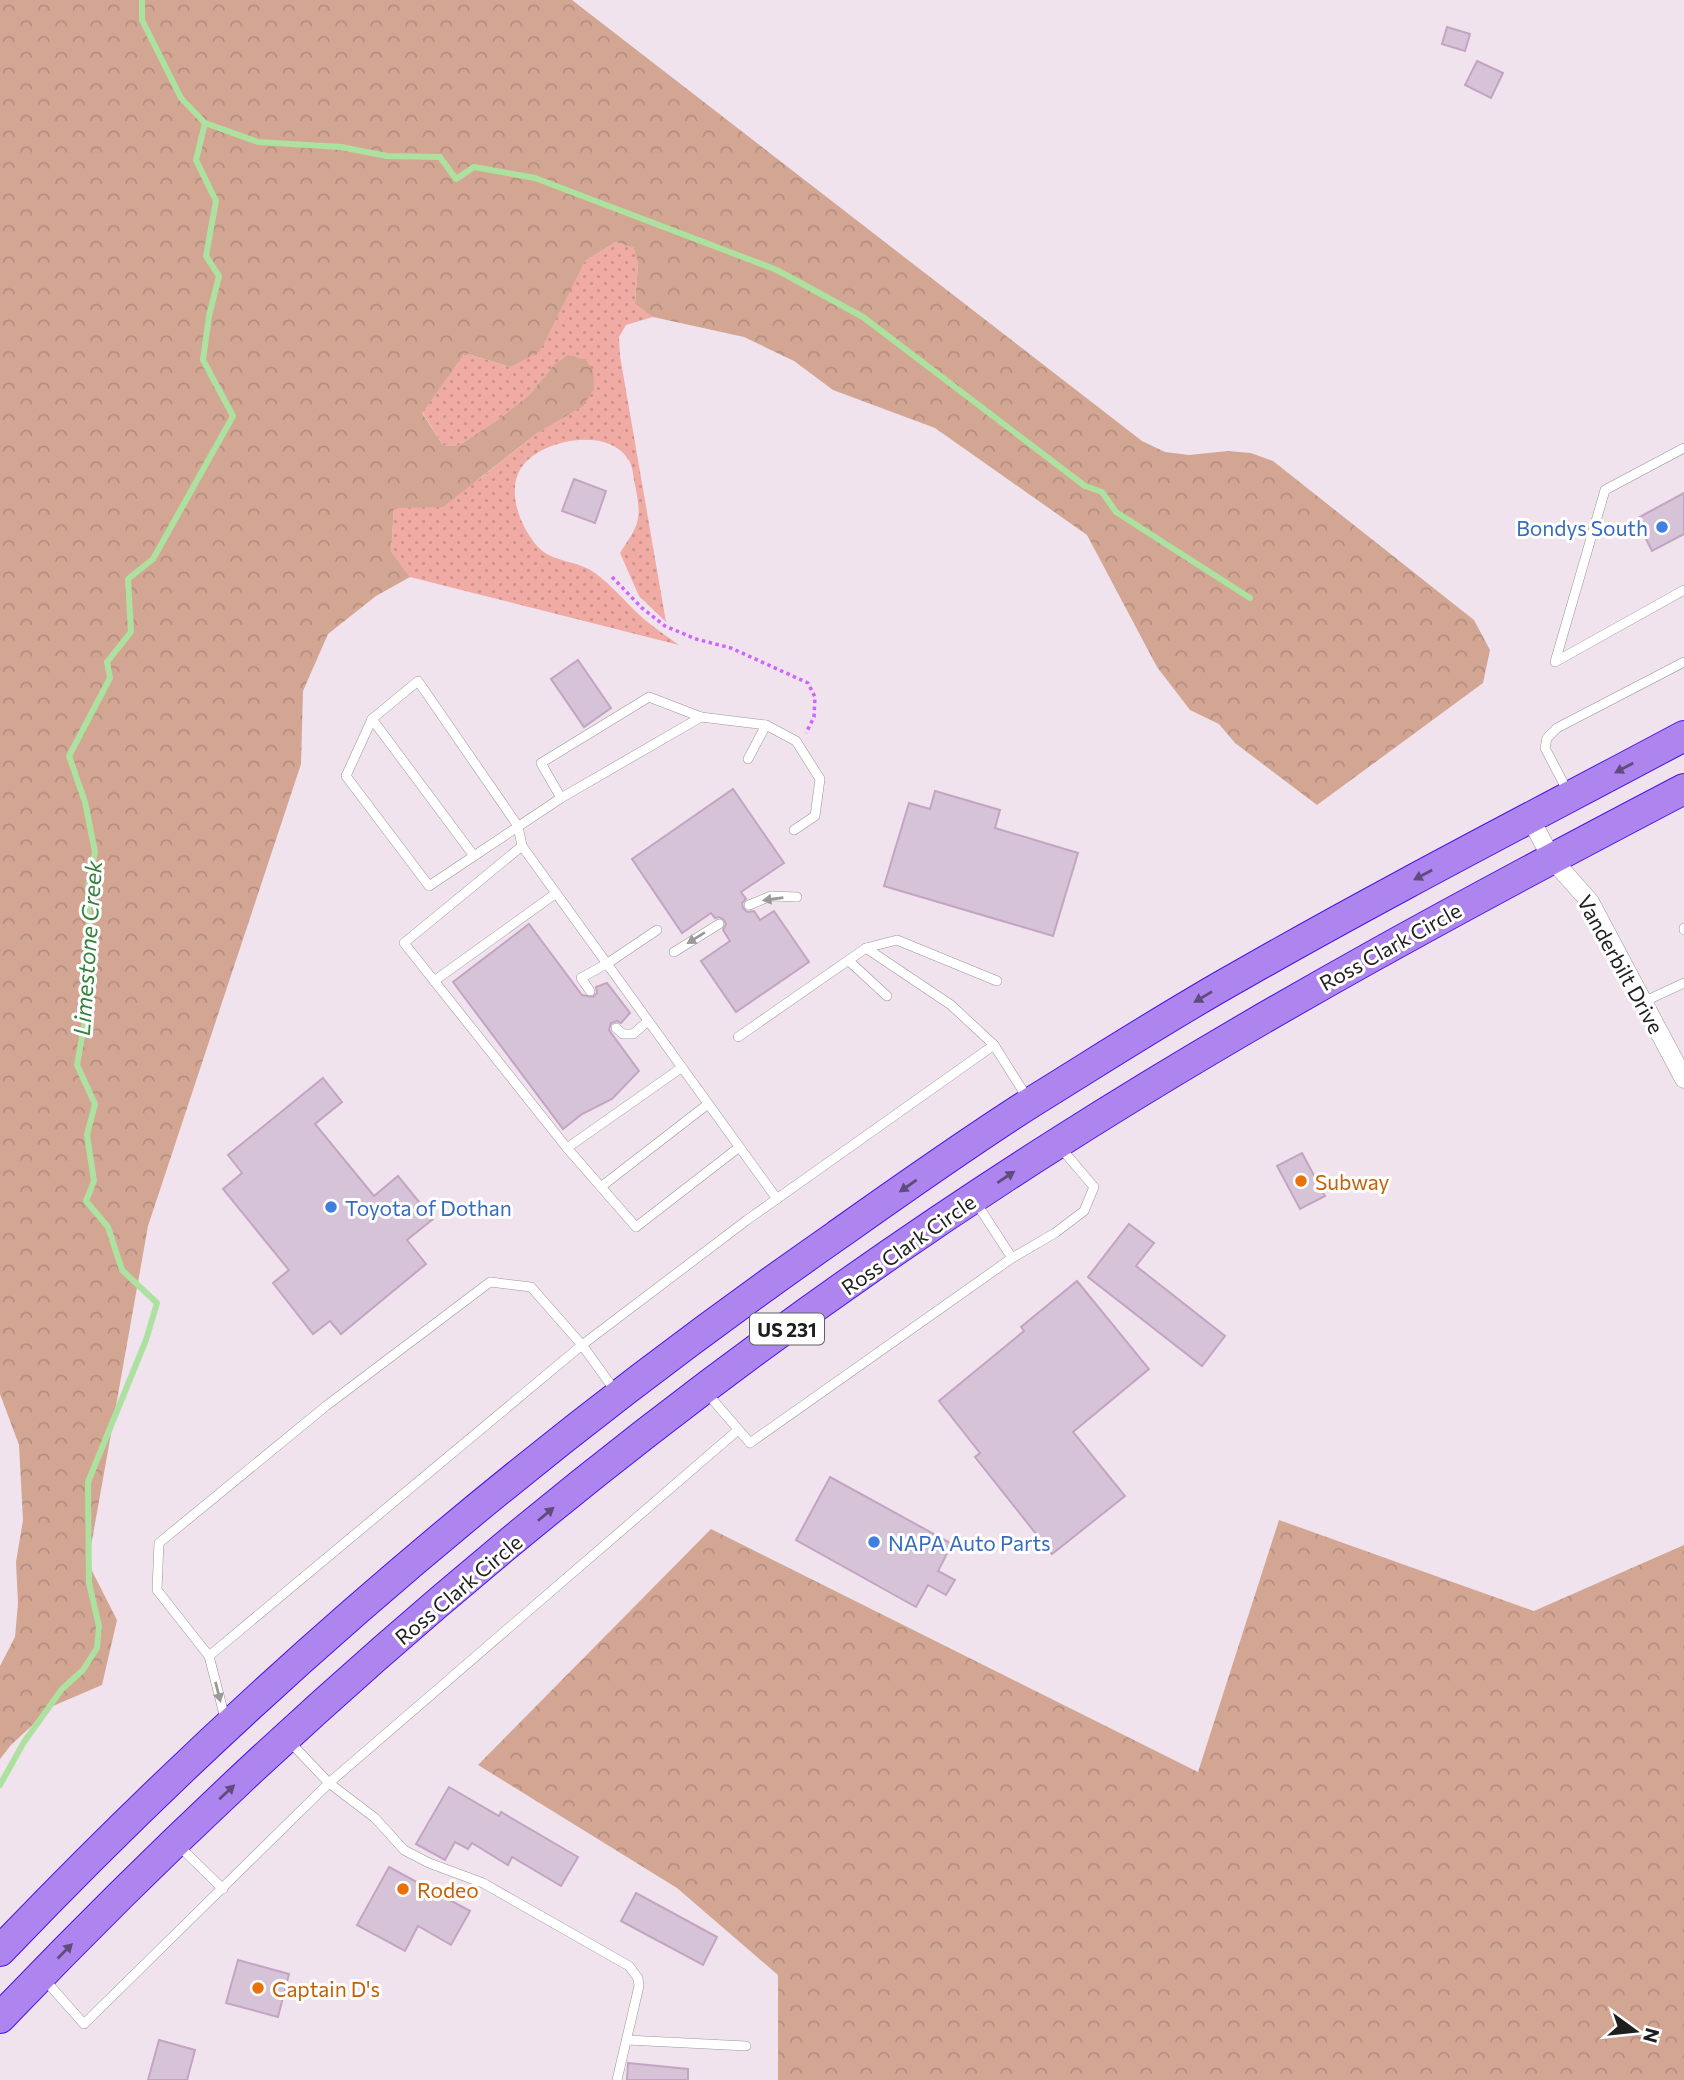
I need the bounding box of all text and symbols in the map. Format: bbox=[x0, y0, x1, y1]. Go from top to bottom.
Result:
place label: Bondys South bbox=[1516, 515, 1648, 540]
marker: Bondys South bbox=[1654, 519, 1670, 535]
one-way arrow bbox=[1614, 763, 1634, 774]
water label: Limestone Creek bbox=[67, 859, 107, 1037]
one-way arrow bbox=[1412, 868, 1432, 880]
street label: Vanderbilt Drive bbox=[1573, 890, 1669, 1038]
one-way arrow bbox=[762, 893, 784, 904]
street label: Ross Clark Circle bbox=[1315, 897, 1465, 995]
one-way arrow bbox=[687, 932, 706, 945]
one-way arrow bbox=[1193, 991, 1212, 1004]
place label: Subway bbox=[1315, 1169, 1390, 1194]
one-way arrow bbox=[997, 1171, 1016, 1184]
marker: Subway bbox=[1293, 1173, 1309, 1189]
one-way arrow bbox=[899, 1179, 917, 1193]
street label: Ross Clark Circle bbox=[836, 1188, 980, 1300]
place label: Toyota of Dothan bbox=[345, 1195, 512, 1220]
marker: Toyota of Dothan bbox=[323, 1199, 339, 1215]
road number: US 231 bbox=[750, 1314, 824, 1344]
one-way arrow bbox=[538, 1507, 555, 1522]
street label: Ross Clark Circle bbox=[389, 1529, 527, 1649]
place label: NAPA Auto Parts bbox=[888, 1530, 1051, 1555]
marker: NAPA Auto Parts bbox=[866, 1534, 882, 1550]
one-way arrow bbox=[213, 1681, 224, 1703]
one-way arrow bbox=[218, 1784, 236, 1800]
place label: Rodeo bbox=[417, 1877, 479, 1902]
marker: Rodeo bbox=[395, 1881, 411, 1897]
one-way arrow bbox=[56, 1943, 72, 1960]
place label: Captain D's bbox=[272, 1976, 380, 2001]
marker: Captain D's bbox=[250, 1980, 266, 1996]
north arrow bbox=[1600, 1996, 1670, 2066]
text: N bbox=[1639, 2026, 1665, 2045]

